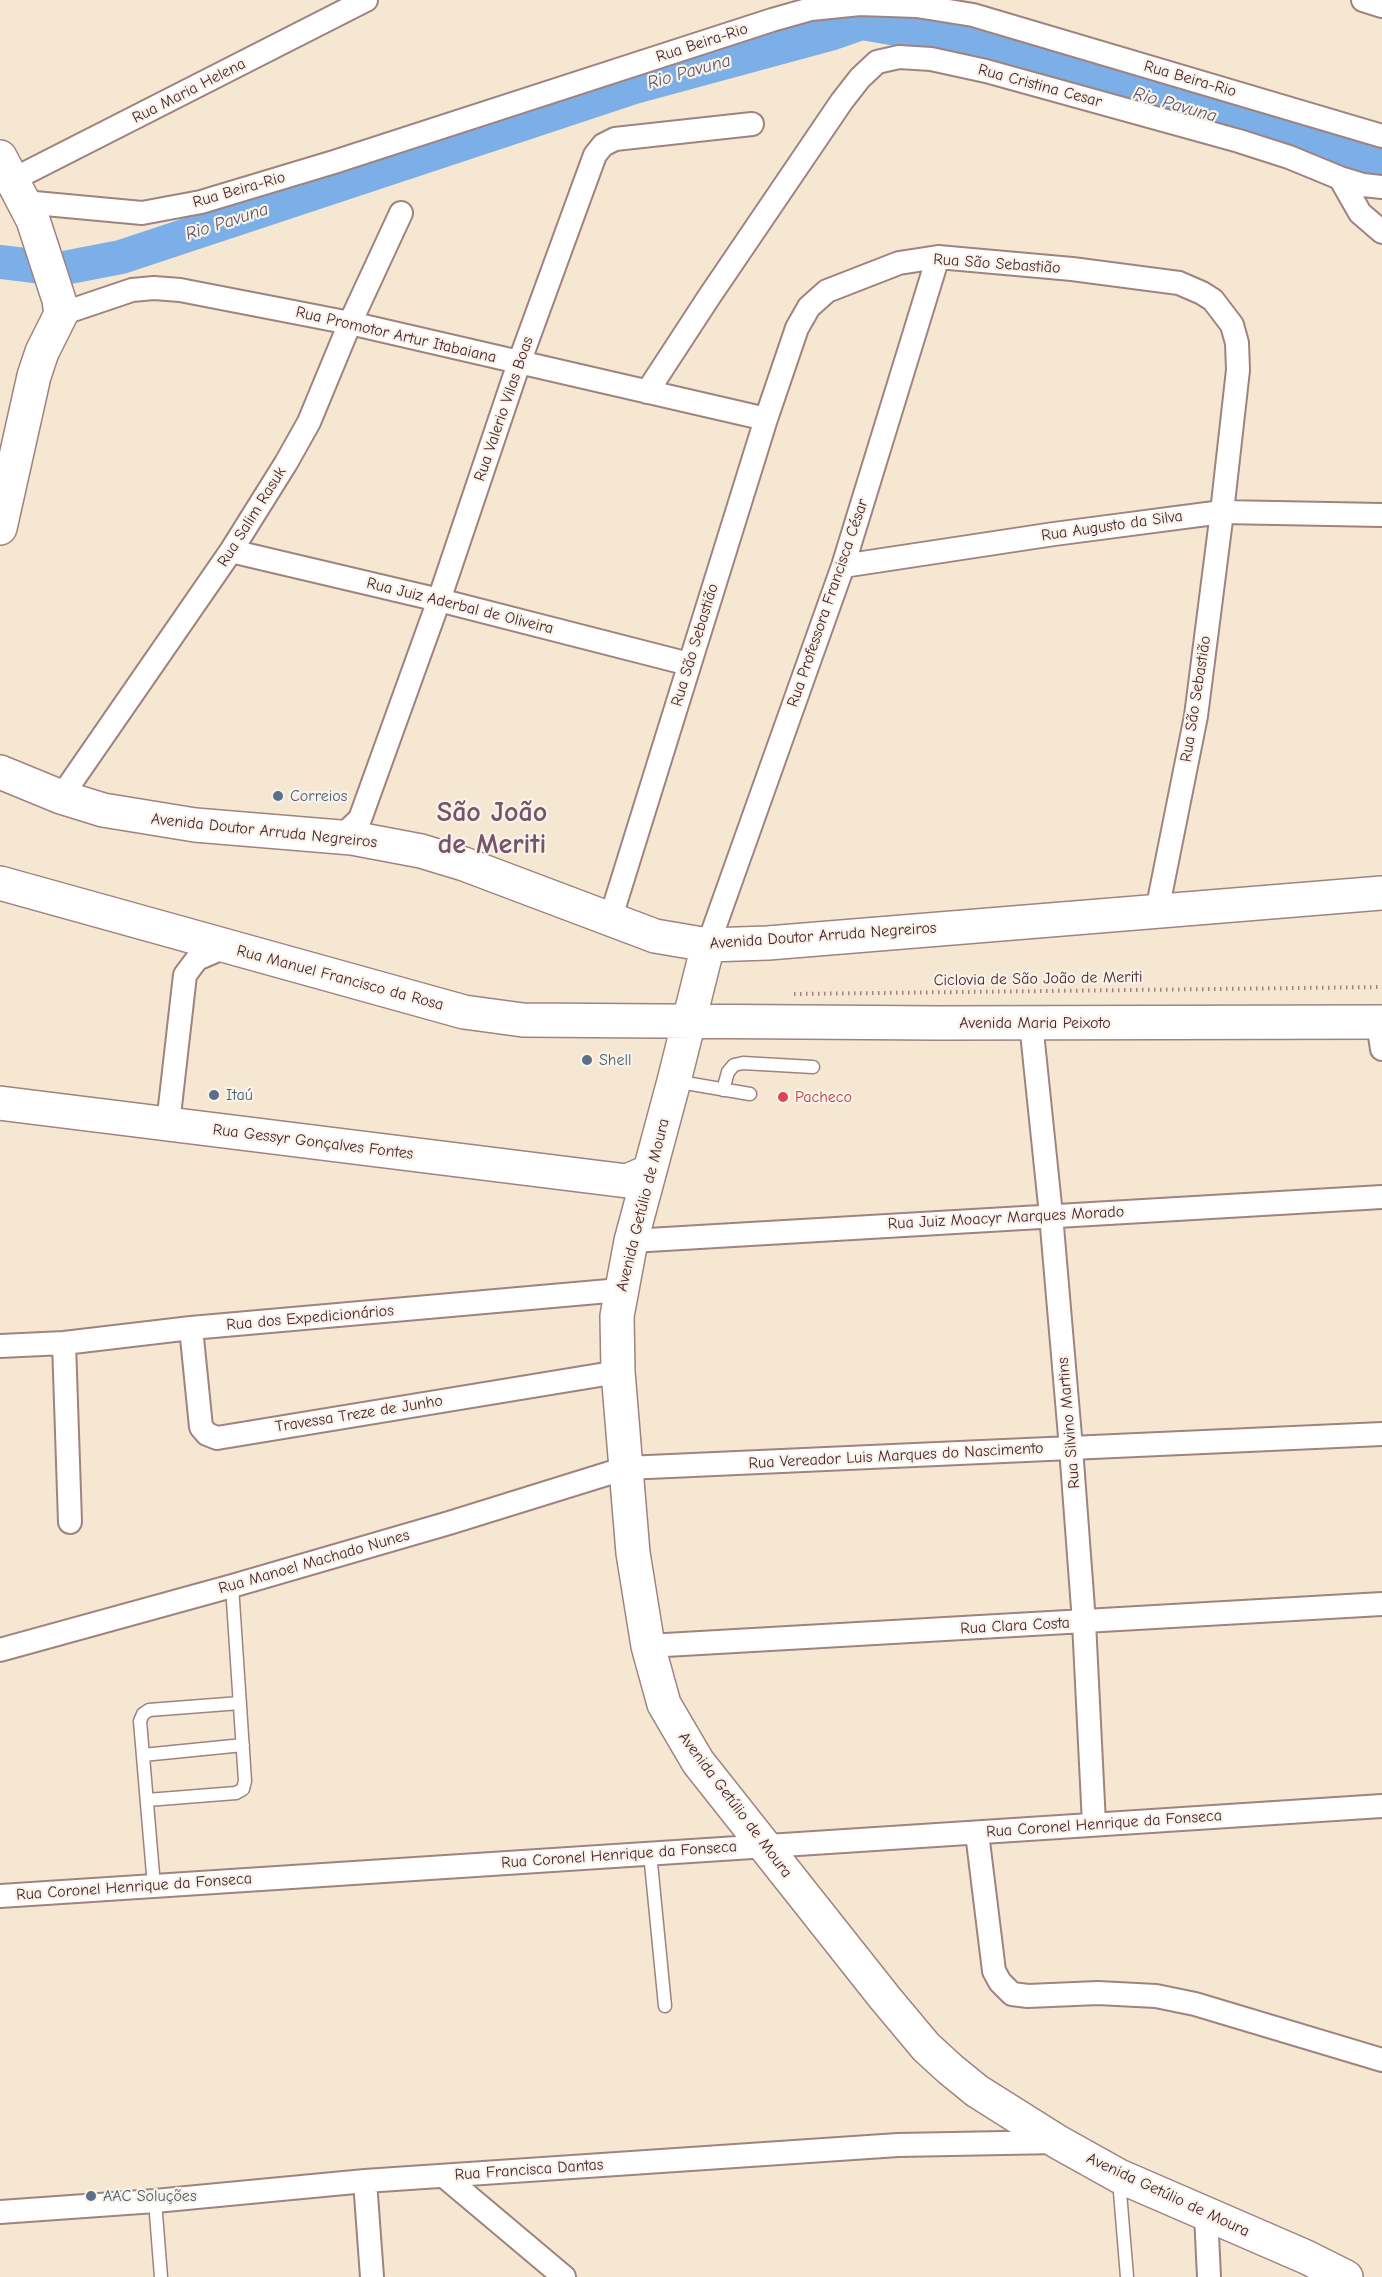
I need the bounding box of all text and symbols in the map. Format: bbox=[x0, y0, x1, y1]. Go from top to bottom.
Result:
street label: Rua Beira-Rio bbox=[654, 19, 750, 67]
water label: Rio Pavuna bbox=[645, 50, 733, 94]
street label: Rua Maria Helena bbox=[129, 54, 249, 128]
street label: Rua Beira-Rio bbox=[1142, 57, 1238, 101]
street label: Rua Cristina Cesar bbox=[976, 60, 1104, 112]
water label: Rio Pavuna bbox=[1131, 83, 1219, 127]
street label: Rua Beira-Rio bbox=[191, 168, 287, 212]
water label: Rio Pavuna bbox=[183, 198, 271, 246]
street label: Rua São Sebastião bbox=[933, 250, 1061, 278]
street label: Rua Promotor Artur Itabaiana bbox=[294, 303, 498, 367]
street label: Rua Valerio Vilas Boas bbox=[470, 334, 538, 484]
street label: Rua Salim Rasuk bbox=[214, 463, 290, 571]
street label: Rua Professora Francisca César bbox=[783, 496, 873, 710]
street label: Rua Augusto da Silva bbox=[1040, 507, 1184, 545]
street label: Rua Juiz Aderbal de Oliveira bbox=[364, 573, 556, 639]
street label: Rua São Sebastião bbox=[667, 581, 723, 709]
street label: Rua São Sebastião bbox=[1177, 635, 1215, 763]
place label: Correios bbox=[290, 786, 347, 806]
marker: Correios bbox=[271, 789, 285, 803]
district label: São João de Meriti bbox=[437, 796, 547, 862]
street label: Avenida Doutor Arruda Negreiros bbox=[150, 810, 378, 852]
street label: Avenida Doutor Arruda Negreiros bbox=[709, 918, 937, 954]
street label: Rua Manuel Francisco da Rosa bbox=[234, 941, 446, 1015]
street label: Ciclovia de São João de Meriti bbox=[933, 968, 1143, 990]
street label: Avenida Maria Peixoto bbox=[959, 1013, 1111, 1033]
place label: Shell bbox=[599, 1050, 631, 1070]
marker: Shell bbox=[580, 1053, 594, 1067]
place label: Itaú bbox=[226, 1085, 253, 1105]
place label: Pacheco bbox=[795, 1087, 852, 1107]
marker: Itaú bbox=[207, 1088, 221, 1102]
marker: Pacheco bbox=[776, 1090, 790, 1104]
street label: Avenida Getúlio de Moura bbox=[612, 1117, 674, 1293]
street label: Rua Gessyr Gonçalves Fontes bbox=[212, 1120, 414, 1164]
street label: Rua Juiz Moacyr Marques Morado bbox=[887, 1202, 1125, 1234]
street label: Rua dos Expedicionários bbox=[226, 1301, 394, 1335]
street label: Rua Silvino Martins bbox=[1054, 1356, 1084, 1490]
street label: Travessa Treze de Junho bbox=[274, 1391, 444, 1437]
street label: Rua Vereador Luis Marques do Nascimento bbox=[748, 1439, 1044, 1473]
street label: Rua Manoel Machado Nunes bbox=[216, 1526, 412, 1598]
street label: Rua Clara Costa bbox=[960, 1614, 1070, 1638]
street label: Avenida Getúlio de Moura bbox=[674, 1728, 796, 1882]
street label: Rua Coronel Henrique da Fonseca bbox=[985, 1806, 1223, 1842]
street label: Rua Coronel Henrique da Fonseca bbox=[500, 1837, 738, 1873]
street label: Rua Coronel Henrique da Fonseca bbox=[15, 1869, 253, 1905]
street label: Avenida Getúlio de Moura bbox=[1083, 2149, 1253, 2241]
street label: Rua Francisca Dantas bbox=[454, 2155, 604, 2185]
place label: AAC Soluções bbox=[103, 2186, 197, 2206]
marker: AAC Soluções bbox=[84, 2189, 98, 2203]

